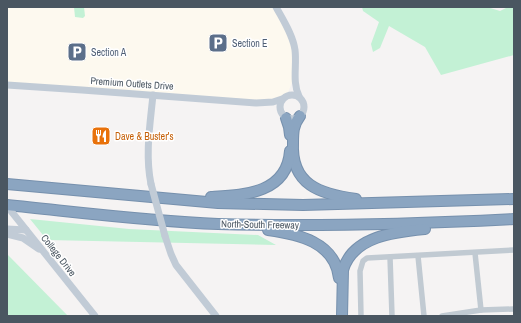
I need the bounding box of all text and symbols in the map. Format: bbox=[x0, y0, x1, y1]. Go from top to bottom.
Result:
parking icon: Section E bbox=[207, 32, 229, 54]
place label: Section E bbox=[232, 37, 268, 50]
parking icon: Section A bbox=[66, 41, 88, 63]
place label: Section A bbox=[91, 46, 127, 59]
street label: Premium Outlets Drive bbox=[90, 74, 174, 93]
restaurant icon: Dave & Buster's bbox=[90, 125, 112, 147]
place label: Dave & Buster's bbox=[115, 130, 174, 143]
street label: North-South Freeway bbox=[221, 217, 300, 232]
street label: College Drive bbox=[38, 232, 79, 279]

